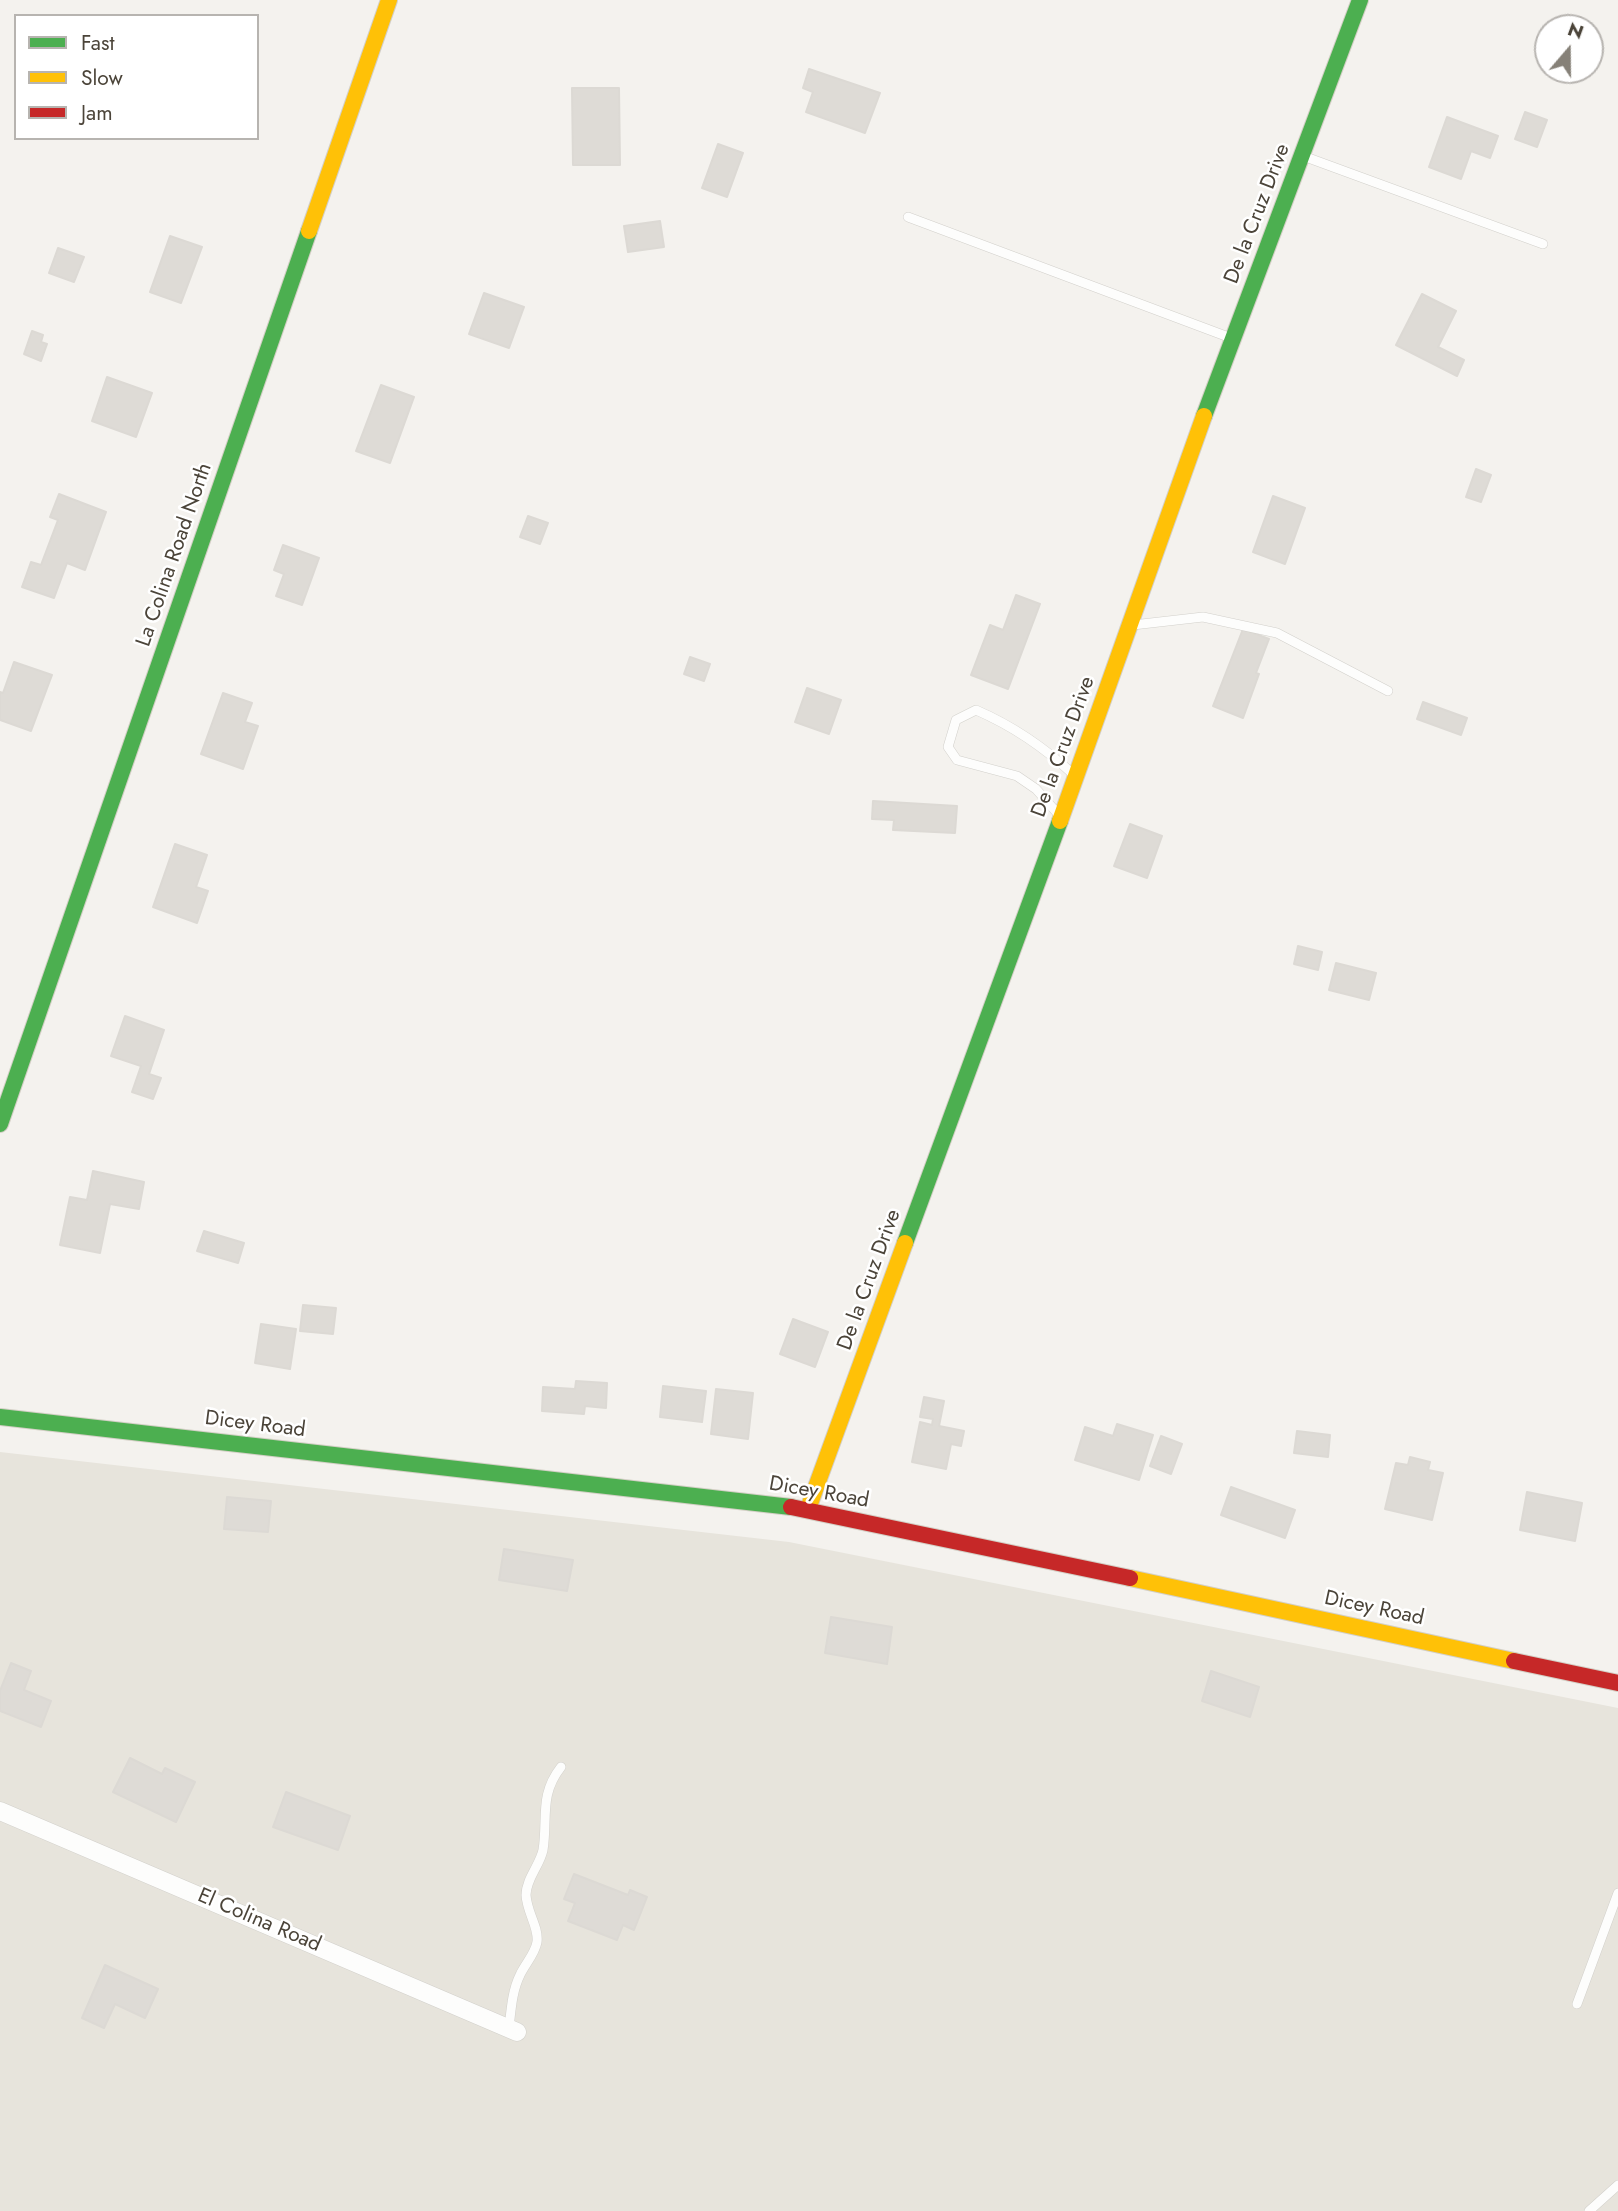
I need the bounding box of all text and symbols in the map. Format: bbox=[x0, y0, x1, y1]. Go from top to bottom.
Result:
legend bbox=[14, 14, 259, 140]
north arrow bbox=[1534, 14, 1604, 84]
text: N bbox=[1564, 15, 1587, 46]
text: Fast bbox=[81, 28, 114, 58]
text: Slow bbox=[81, 63, 123, 93]
text: Jam bbox=[81, 98, 113, 128]
street label: De la Cruz Drive bbox=[1220, 140, 1296, 288]
street label: La Colina Road North bbox=[132, 460, 218, 650]
street label: De la Cruz Drive bbox=[1027, 673, 1101, 821]
street label: De la Cruz Drive bbox=[833, 1206, 907, 1354]
street label: Dicey Road bbox=[203, 1406, 307, 1444]
street label: Dicey Road bbox=[767, 1472, 871, 1514]
street label: Dicey Road bbox=[1322, 1586, 1426, 1632]
street label: El Colina Road bbox=[194, 1884, 324, 1958]

